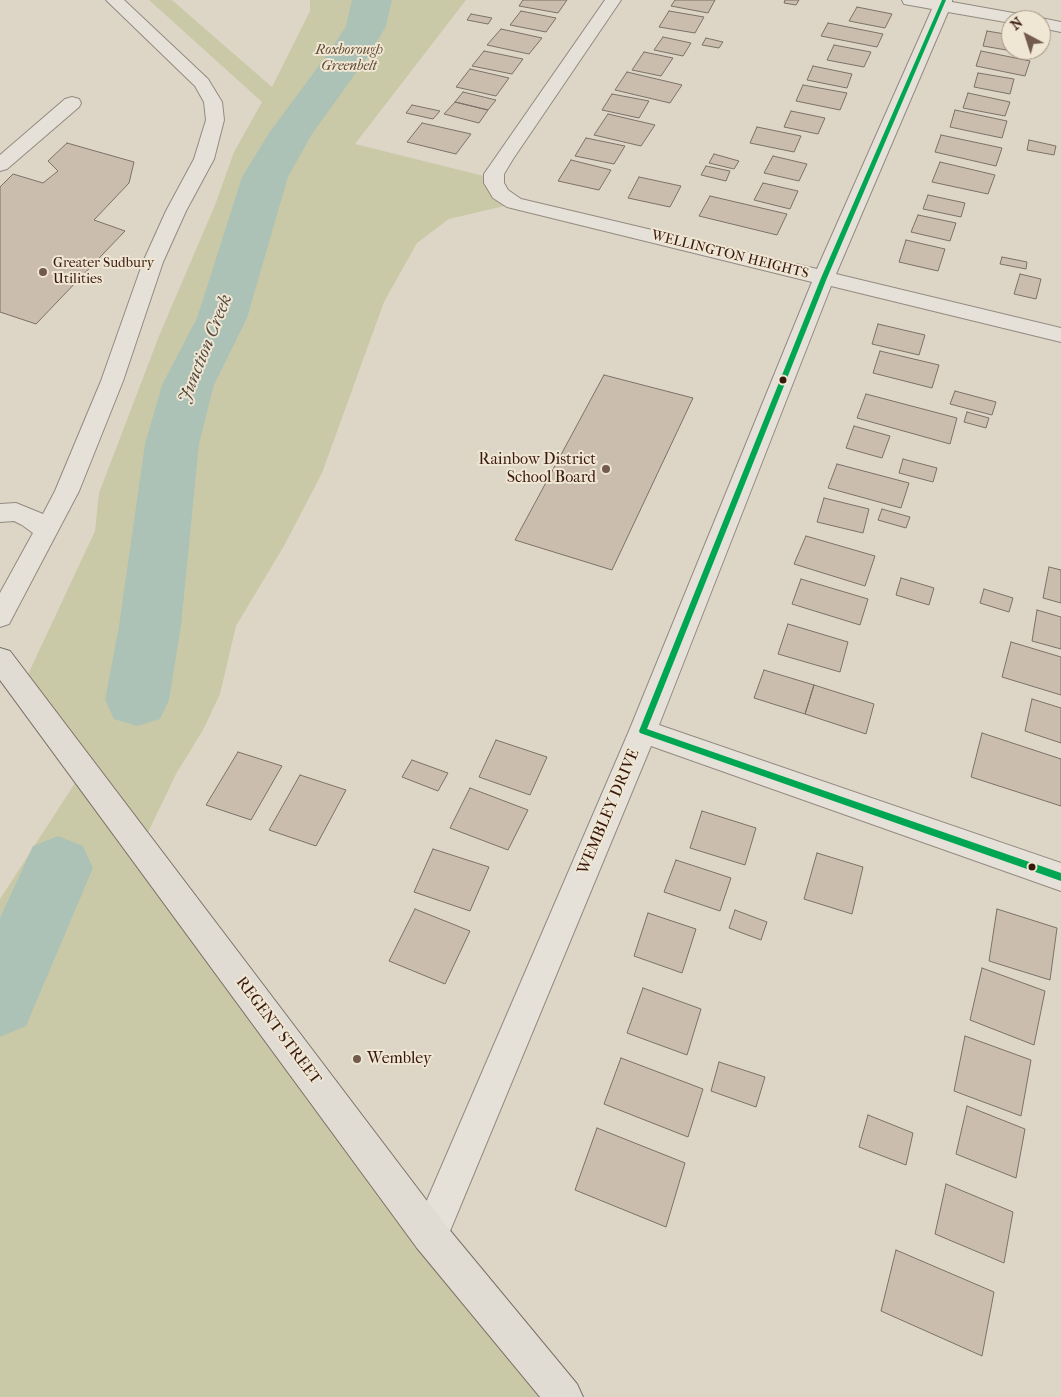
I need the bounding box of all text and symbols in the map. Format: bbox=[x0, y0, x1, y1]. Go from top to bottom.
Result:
north arrow bbox=[1001, 10, 1051, 60]
text: N bbox=[1007, 14, 1026, 34]
park label: Roxborough Greenbelt bbox=[315, 43, 383, 75]
street label: WELLINGTON HEIGHTS bbox=[650, 227, 810, 283]
place label: Greater Sudbury Utilities bbox=[53, 256, 154, 288]
marker: Greater Sudbury Utilities bbox=[37, 266, 49, 278]
water label: Junction Creek bbox=[174, 291, 238, 407]
unlabelled marker bbox=[778, 375, 788, 385]
place label: Rainbow District School Board bbox=[479, 450, 596, 488]
marker: Rainbow District School Board bbox=[600, 463, 612, 475]
street label: WEMBLEY DRIVE bbox=[574, 746, 644, 878]
unlabelled marker bbox=[1027, 862, 1037, 872]
street label: REGENT STREET bbox=[231, 973, 325, 1089]
place label: Wembley bbox=[367, 1049, 432, 1069]
marker: Wembley bbox=[351, 1053, 363, 1065]

